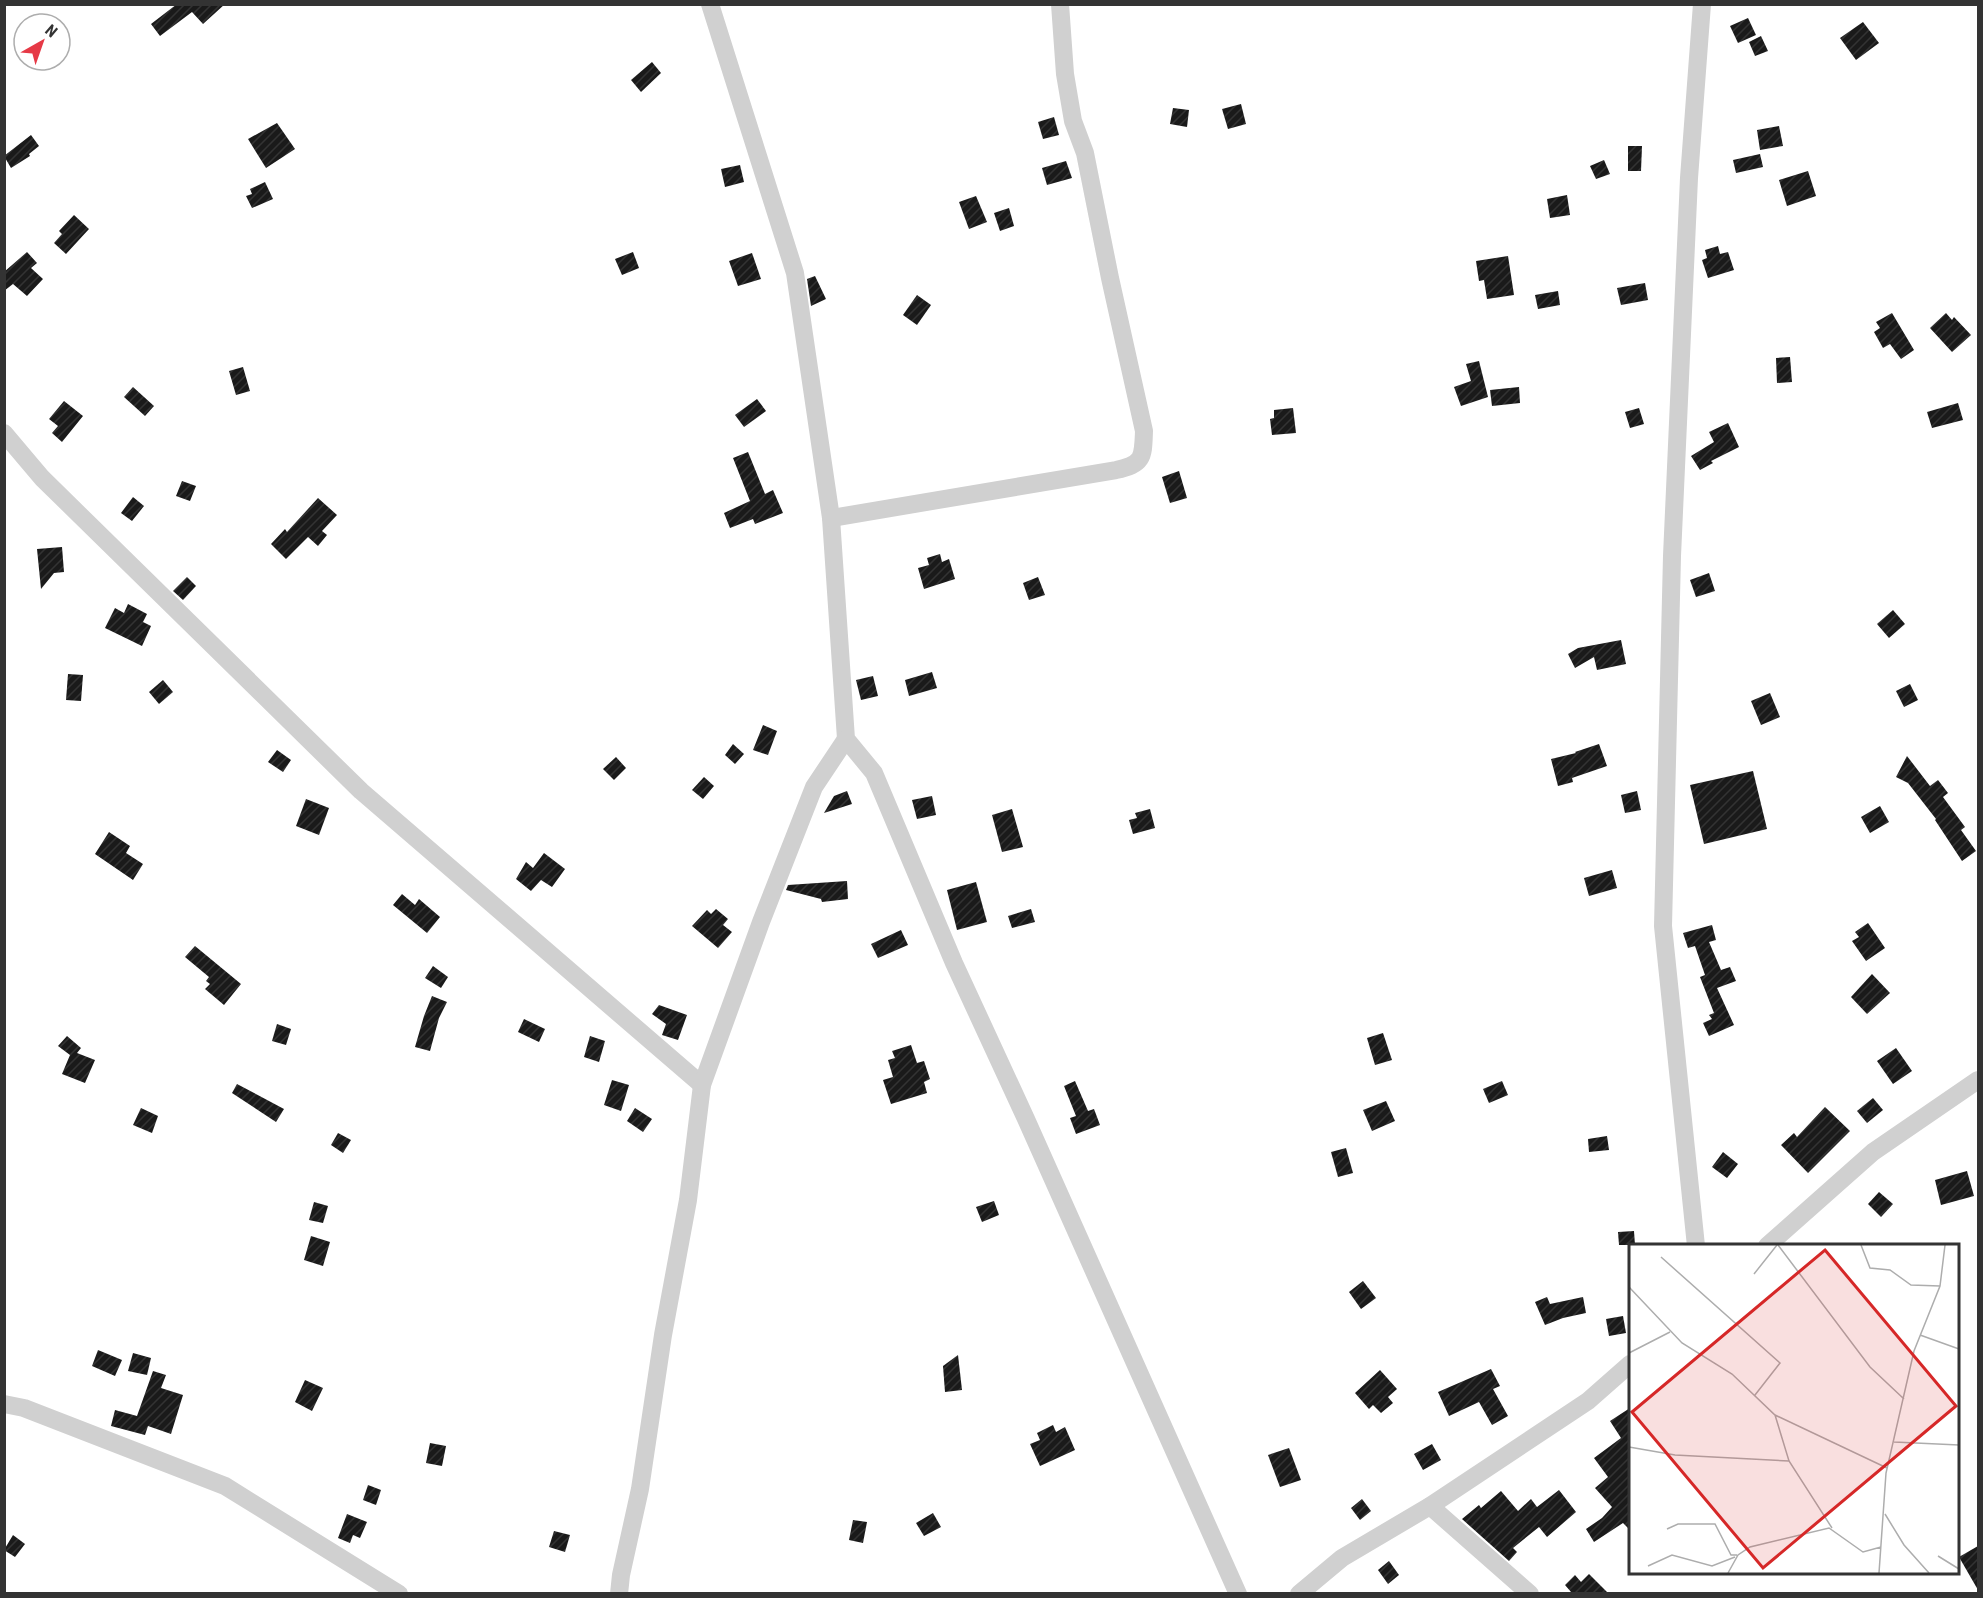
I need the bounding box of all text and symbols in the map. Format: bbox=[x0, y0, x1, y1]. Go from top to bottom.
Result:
north arrow bbox=[12, 12, 72, 72]
text: N bbox=[41, 20, 61, 41]
inset map bbox=[1629, 1244, 1959, 1574]

